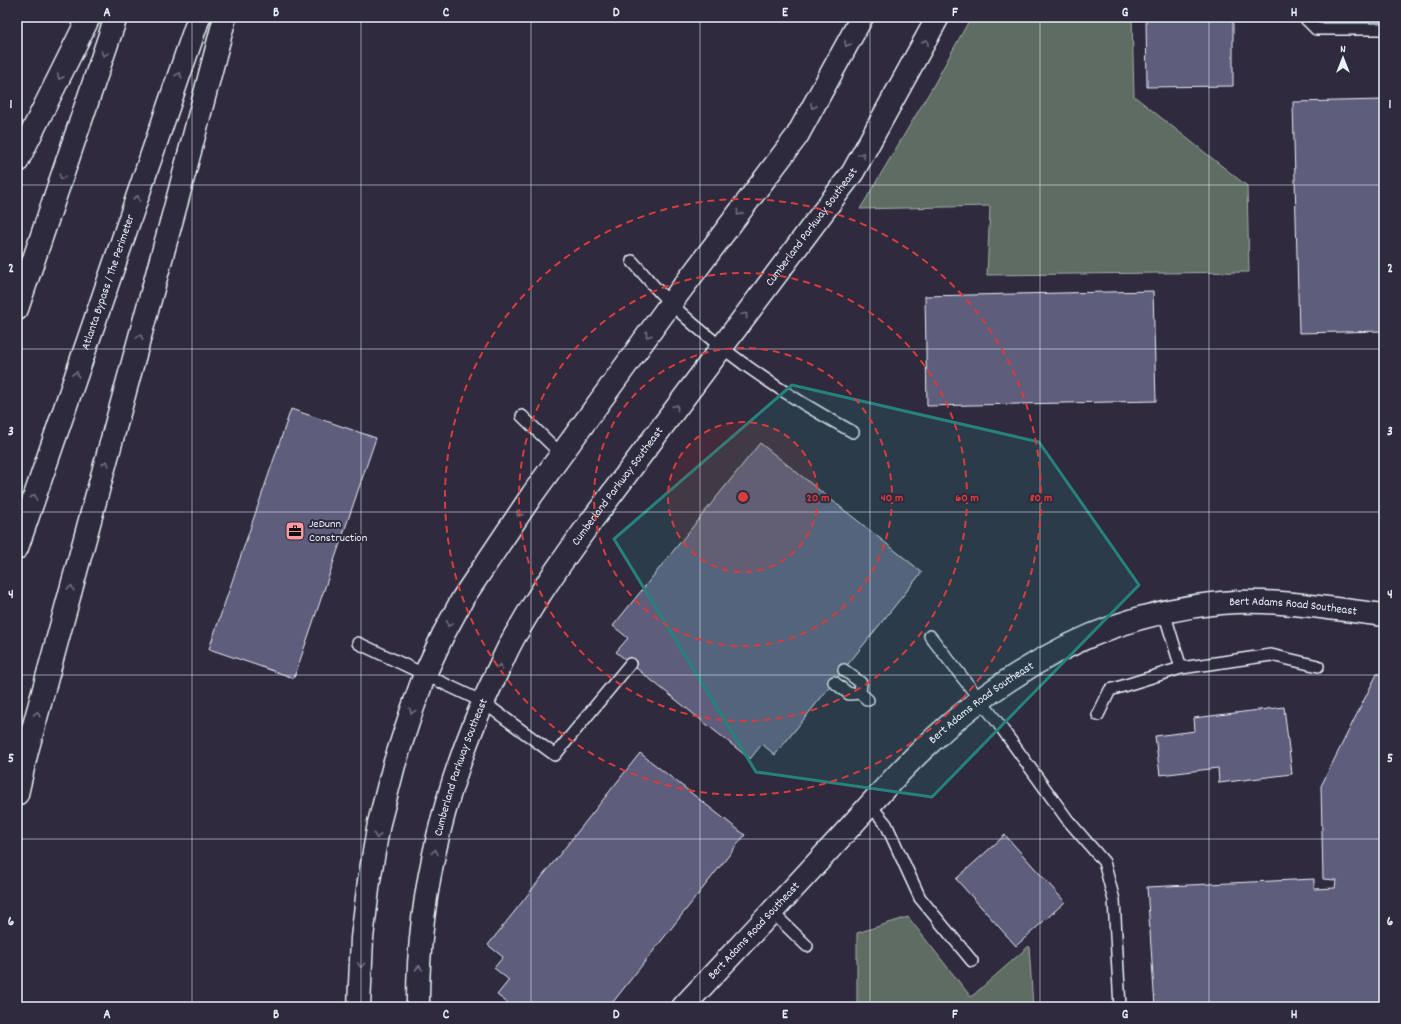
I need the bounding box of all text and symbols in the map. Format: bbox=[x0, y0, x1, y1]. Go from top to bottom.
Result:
text: A bbox=[103, 4, 111, 23]
text: B bbox=[273, 4, 279, 23]
text: C bbox=[443, 4, 450, 23]
text: D bbox=[613, 4, 620, 23]
text: E bbox=[782, 4, 789, 23]
text: F bbox=[952, 4, 958, 23]
text: G bbox=[1122, 4, 1129, 23]
text: H bbox=[1291, 4, 1298, 23]
north arrow bbox=[1323, 38, 1363, 78]
one-way arrow bbox=[921, 39, 928, 46]
one-way arrow bbox=[845, 40, 852, 48]
text: N bbox=[1340, 42, 1346, 58]
one-way arrow bbox=[100, 50, 108, 57]
one-way arrow bbox=[174, 72, 182, 79]
one-way arrow bbox=[57, 73, 64, 80]
text: 1 bbox=[10, 96, 13, 115]
text: 1 bbox=[1389, 96, 1392, 115]
one-way arrow bbox=[811, 102, 818, 109]
one-way arrow bbox=[858, 152, 865, 160]
street label: Cumberland Parkway Southeast bbox=[762, 164, 862, 290]
one-way arrow bbox=[58, 173, 67, 180]
one-way arrow bbox=[132, 195, 140, 202]
one-way arrow bbox=[737, 208, 744, 215]
street label: Atlanta Bypass / The Perimeter bbox=[77, 212, 139, 352]
text: 2 bbox=[8, 260, 14, 279]
text: 2 bbox=[1387, 260, 1393, 279]
one-way arrow bbox=[740, 313, 747, 320]
one-way arrow bbox=[645, 331, 653, 338]
one-way arrow bbox=[135, 334, 144, 341]
one-way arrow bbox=[72, 371, 80, 378]
one-way arrow bbox=[672, 404, 679, 411]
text: 3 bbox=[8, 423, 14, 442]
street label: Cumberland Parkway Southeast bbox=[568, 423, 668, 549]
text: 3 bbox=[1387, 423, 1393, 442]
one-way arrow bbox=[101, 460, 110, 467]
centre of rings bbox=[736, 490, 750, 504]
text: 20 m bbox=[807, 490, 829, 507]
text: 40 m bbox=[881, 490, 903, 507]
text: 60 m bbox=[955, 490, 979, 507]
text: 80 m bbox=[1030, 490, 1052, 507]
one-way arrow bbox=[29, 494, 38, 501]
one-way arrow bbox=[517, 510, 524, 517]
place label: JeDunn Construction bbox=[309, 516, 368, 547]
office icon: JeDunn Construction bbox=[284, 520, 306, 542]
one-way arrow bbox=[67, 585, 75, 591]
text: 4 bbox=[8, 586, 14, 605]
text: 4 bbox=[1387, 586, 1393, 605]
street label: Bert Adams Road Southeast bbox=[1229, 593, 1358, 620]
one-way arrow bbox=[446, 620, 454, 627]
street label: Bert Adams Road Southeast bbox=[925, 657, 1038, 748]
one-way arrow bbox=[495, 664, 503, 671]
street label: Cumberland Parkway Southeast bbox=[430, 695, 493, 838]
one-way arrow bbox=[408, 707, 417, 714]
one-way arrow bbox=[32, 710, 41, 717]
text: 5 bbox=[8, 750, 14, 769]
text: 5 bbox=[1387, 750, 1393, 769]
one-way arrow bbox=[373, 833, 381, 839]
one-way arrow bbox=[430, 849, 439, 855]
street label: Bert Adams Road Southeast bbox=[704, 878, 804, 983]
text: 6 bbox=[8, 913, 15, 932]
text: 6 bbox=[1387, 913, 1394, 932]
one-way arrow bbox=[357, 962, 365, 968]
one-way arrow bbox=[415, 965, 423, 971]
text: A bbox=[103, 1006, 111, 1024]
text: B bbox=[273, 1006, 279, 1024]
text: C bbox=[443, 1006, 450, 1024]
text: D bbox=[613, 1006, 620, 1024]
text: E bbox=[782, 1006, 789, 1024]
text: F bbox=[952, 1006, 958, 1024]
text: G bbox=[1122, 1006, 1129, 1024]
text: H bbox=[1291, 1006, 1298, 1024]

